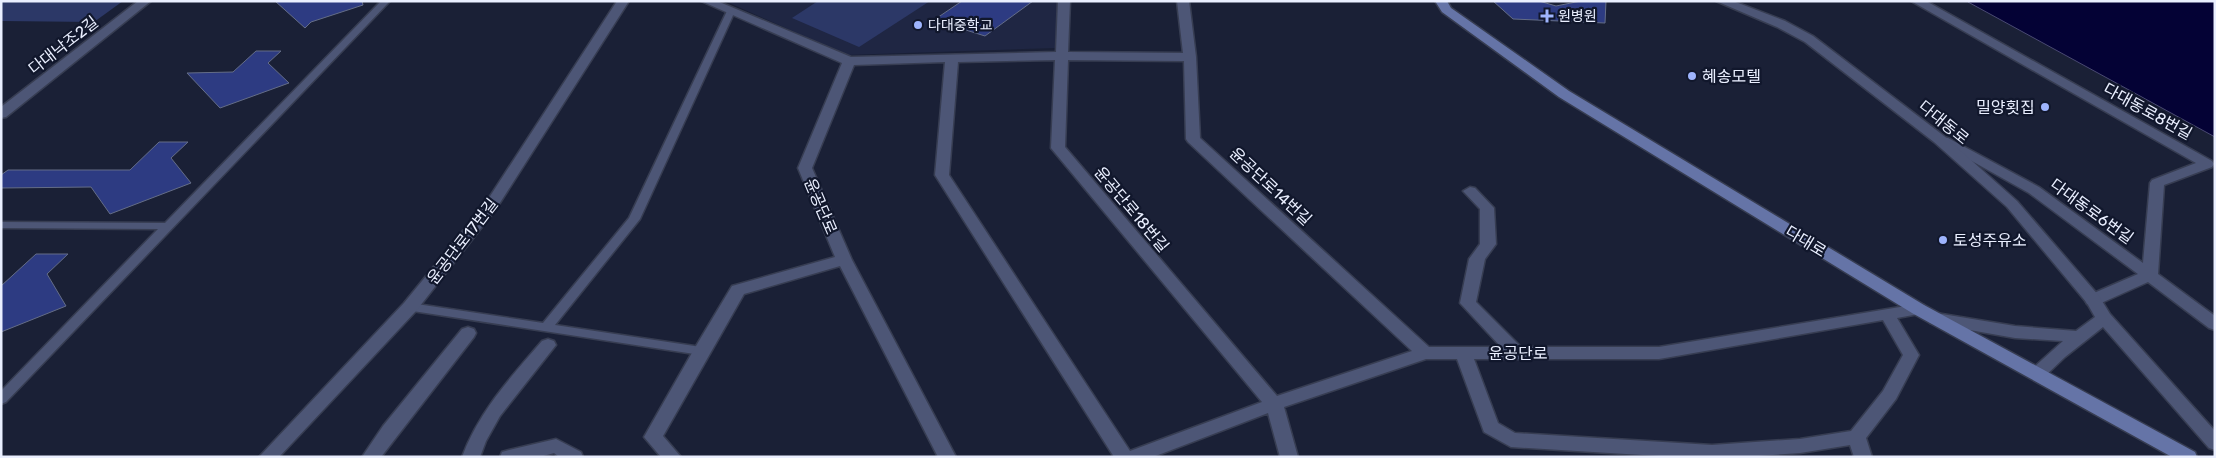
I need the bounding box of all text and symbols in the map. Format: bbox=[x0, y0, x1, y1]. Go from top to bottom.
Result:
place label: 원병원 bbox=[1558, 8, 1597, 25]
marker: 원병원 bbox=[1540, 9, 1554, 23]
street label: 다대낙조2길 bbox=[25, 12, 102, 78]
place label: 다대중학교 bbox=[928, 17, 993, 34]
marker: 다대중학교 bbox=[912, 19, 924, 31]
place label: 혜송모텔 bbox=[1702, 67, 1761, 86]
marker: 혜송모텔 bbox=[1686, 70, 1698, 82]
street label: 다대동로8번길 bbox=[2100, 79, 2195, 144]
street label: 다대동로 bbox=[1915, 96, 1973, 148]
place label: 밀양횟집 bbox=[1976, 98, 2035, 117]
marker: 밀양횟집 bbox=[2039, 101, 2051, 113]
street label: 윤공단로14번길 bbox=[1226, 144, 1316, 229]
street label: 윤공단로18번길 bbox=[1090, 163, 1173, 256]
street label: 윤공단로 bbox=[800, 175, 841, 237]
street label: 다대동로6번길 bbox=[2046, 175, 2137, 248]
street label: 윤공단로17번길 bbox=[423, 195, 502, 288]
street label: 다대로 bbox=[1782, 222, 1830, 261]
place label: 토성주유소 bbox=[1953, 231, 2027, 250]
marker: 토성주유소 bbox=[1937, 234, 1949, 246]
street label: 윤공단로 bbox=[1489, 344, 1548, 363]

